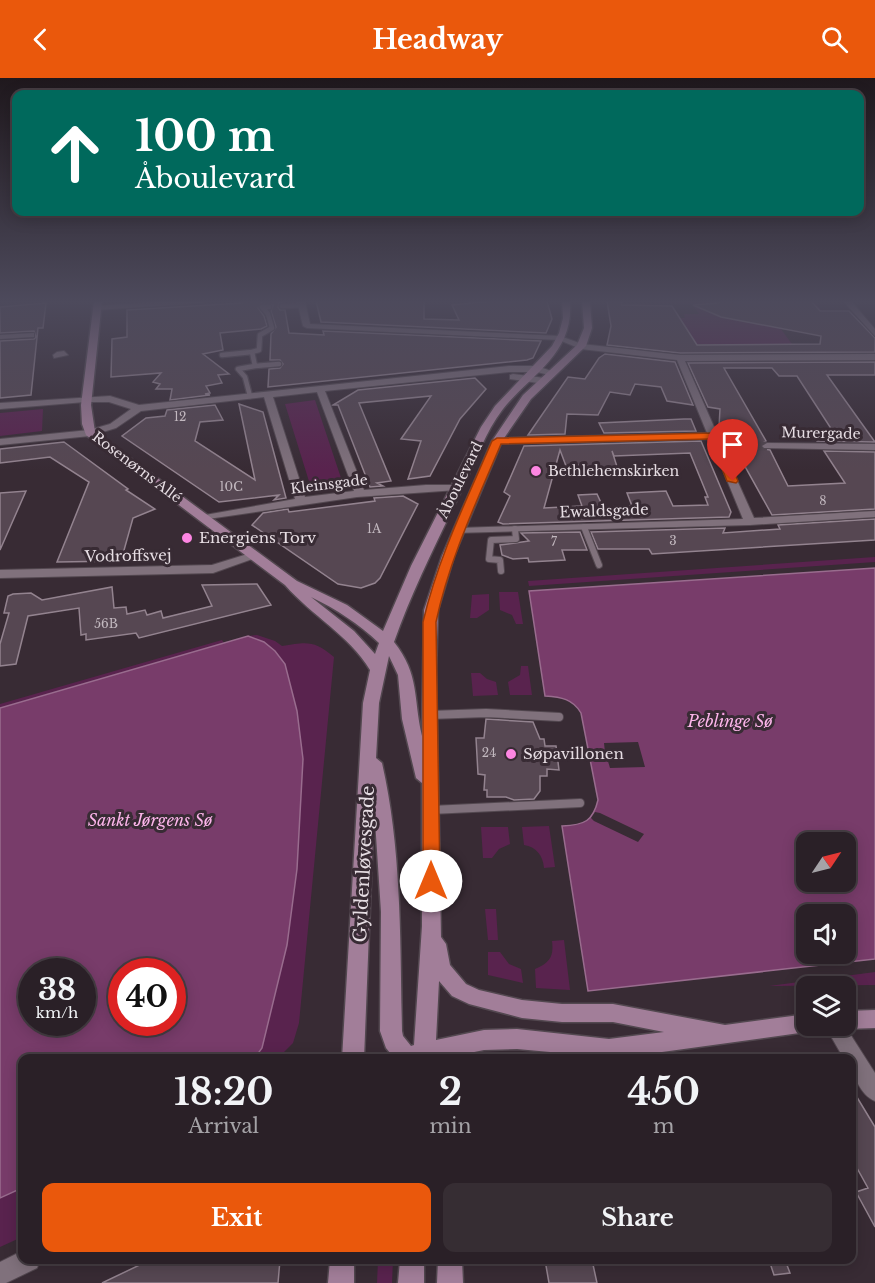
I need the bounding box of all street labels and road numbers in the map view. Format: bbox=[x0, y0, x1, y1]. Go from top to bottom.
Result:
street label: Murergade bbox=[781, 423, 861, 443]
street label: Rosenørns Allé bbox=[89, 428, 185, 506]
street label: Åboulevard bbox=[433, 438, 487, 522]
street label: Kleinsgade bbox=[289, 470, 369, 498]
street label: Ewaldsgade bbox=[559, 499, 649, 522]
street label: Vodroffsvej bbox=[83, 545, 172, 566]
street label: Gyldenløvesgade bbox=[349, 785, 379, 943]

